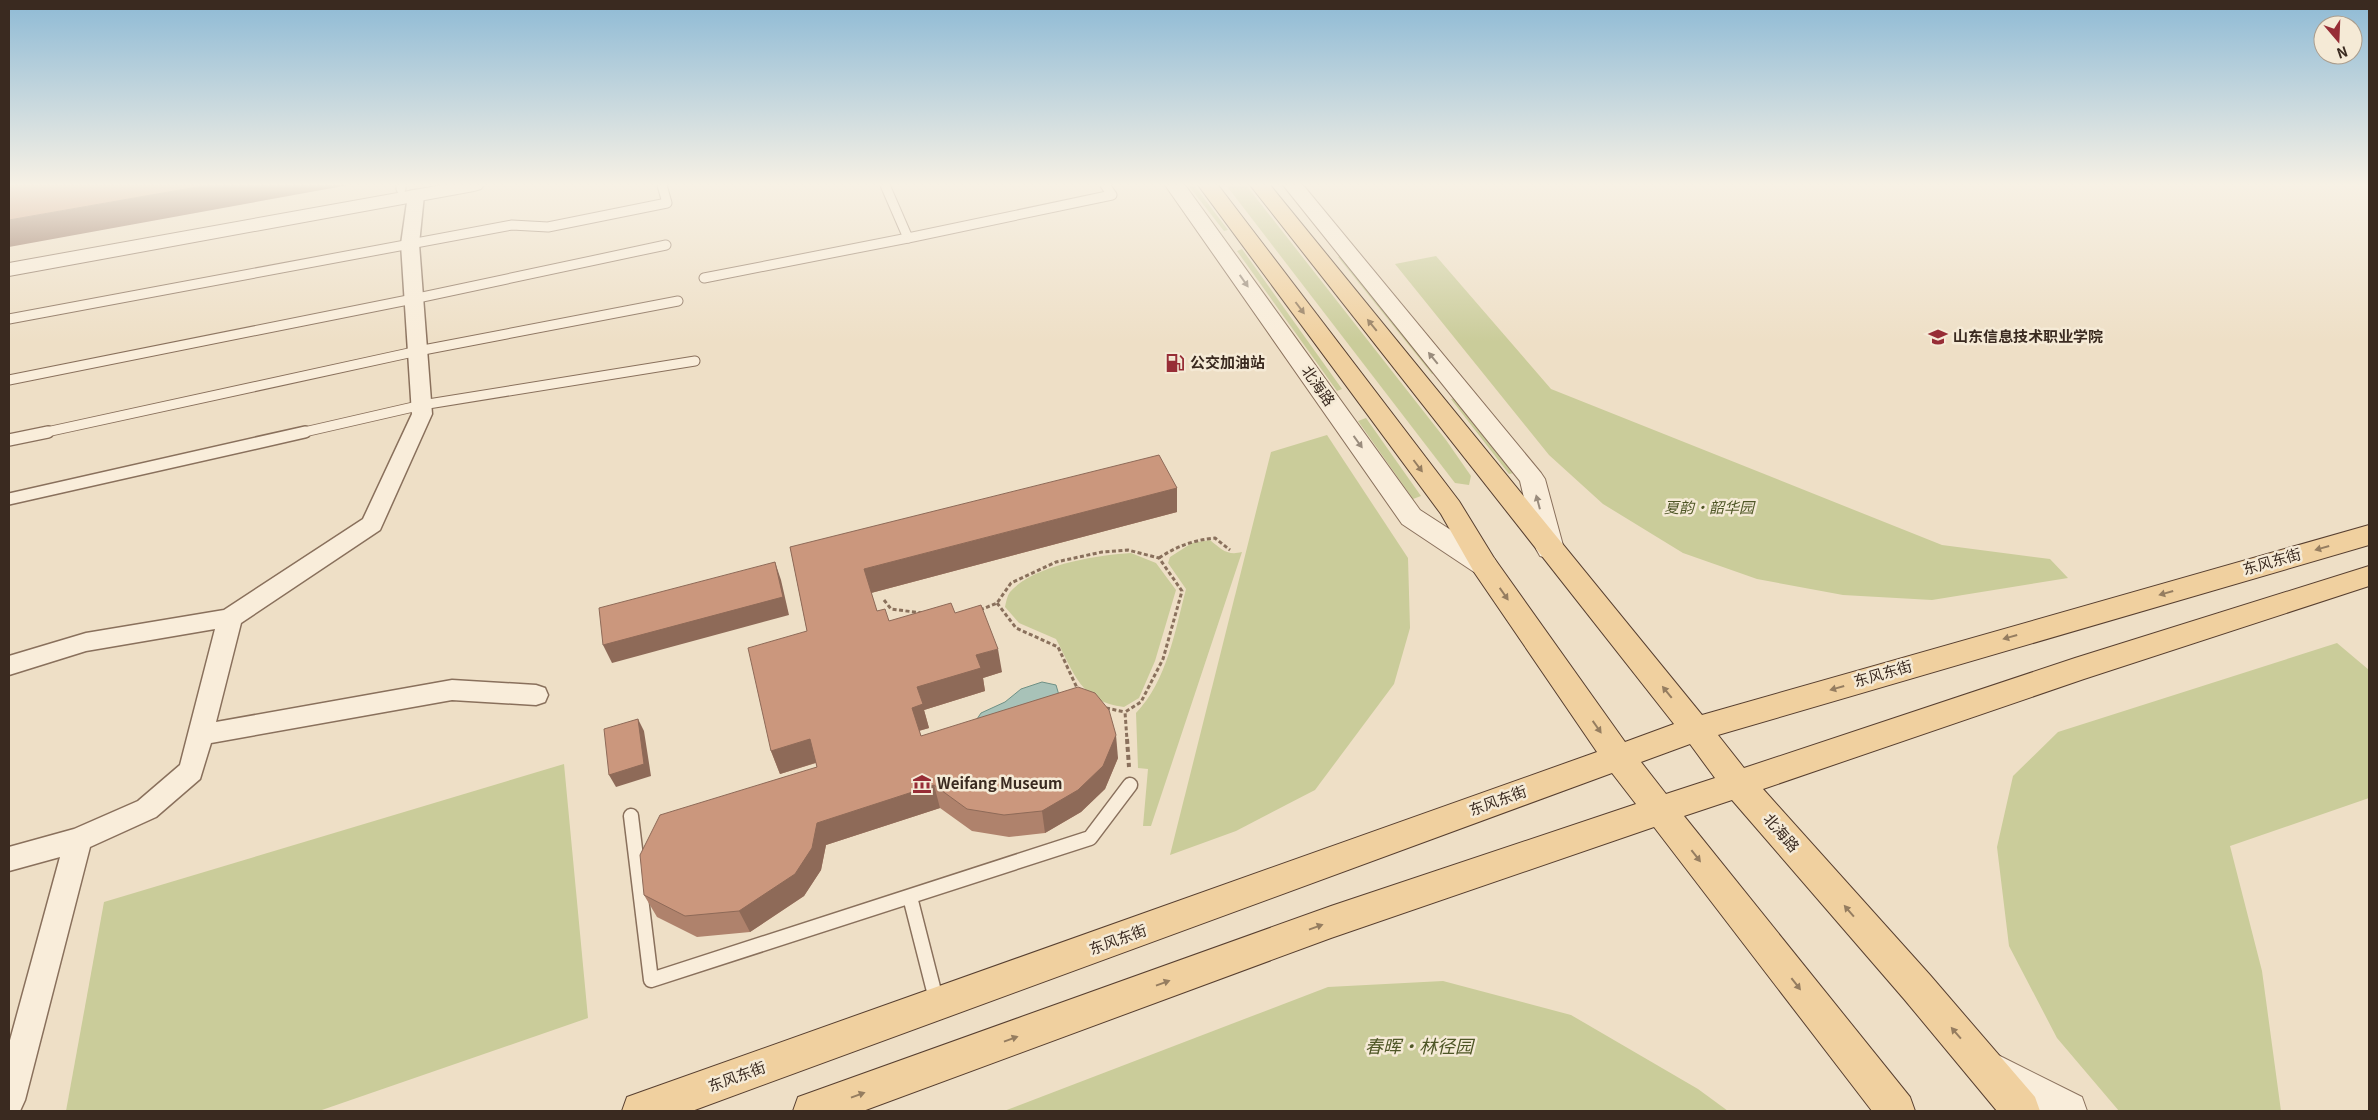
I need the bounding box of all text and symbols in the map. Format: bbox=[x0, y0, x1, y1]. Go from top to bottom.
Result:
north arrow bbox=[2313, 15, 2363, 65]
text: N bbox=[2334, 42, 2351, 64]
one-way arrow bbox=[1239, 274, 1249, 288]
one-way arrow bbox=[1295, 301, 1305, 315]
one-way arrow bbox=[1367, 318, 1377, 332]
place label: 山东信息技术职业学院 bbox=[1953, 325, 2103, 346]
school or university icon: 山东信息技术职业学院 bbox=[1927, 326, 1949, 348]
place label: 公交加油站 bbox=[1190, 351, 1265, 372]
one-way arrow bbox=[1428, 351, 1439, 364]
fuel station icon: 公交加油站 bbox=[1164, 352, 1186, 374]
street label: 北海路 bbox=[1298, 361, 1341, 410]
one-way arrow bbox=[1353, 435, 1363, 449]
one-way arrow bbox=[1413, 459, 1424, 472]
one-way arrow bbox=[1533, 494, 1541, 509]
park label: 夏韵·韶华园 bbox=[1664, 496, 1756, 517]
street label: 东风东街 bbox=[2240, 542, 2303, 579]
one-way arrow bbox=[2315, 545, 2330, 553]
one-way arrow bbox=[1499, 587, 1509, 601]
one-way arrow bbox=[2158, 589, 2173, 597]
one-way arrow bbox=[2002, 633, 2017, 641]
street label: 东风东街 bbox=[1851, 654, 1914, 691]
one-way arrow bbox=[1829, 684, 1844, 692]
one-way arrow bbox=[1661, 686, 1672, 699]
one-way arrow bbox=[1592, 720, 1602, 734]
place label: Weifang Museum bbox=[937, 772, 1063, 793]
museum icon: Weifang Museum bbox=[911, 773, 933, 795]
street label: 东风东街 bbox=[1466, 779, 1529, 820]
street label: 北海路 bbox=[1759, 808, 1805, 856]
one-way arrow bbox=[1690, 849, 1701, 862]
one-way arrow bbox=[1844, 904, 1855, 917]
street label: 东风东街 bbox=[1086, 918, 1149, 959]
one-way arrow bbox=[1309, 923, 1324, 931]
one-way arrow bbox=[1791, 977, 1802, 990]
one-way arrow bbox=[1156, 979, 1171, 986]
one-way arrow bbox=[1950, 1028, 1962, 1040]
park label: 春晖·林径园 bbox=[1365, 1032, 1476, 1058]
one-way arrow bbox=[1004, 1035, 1019, 1043]
street label: 东风东街 bbox=[705, 1055, 768, 1096]
one-way arrow bbox=[851, 1091, 866, 1099]

